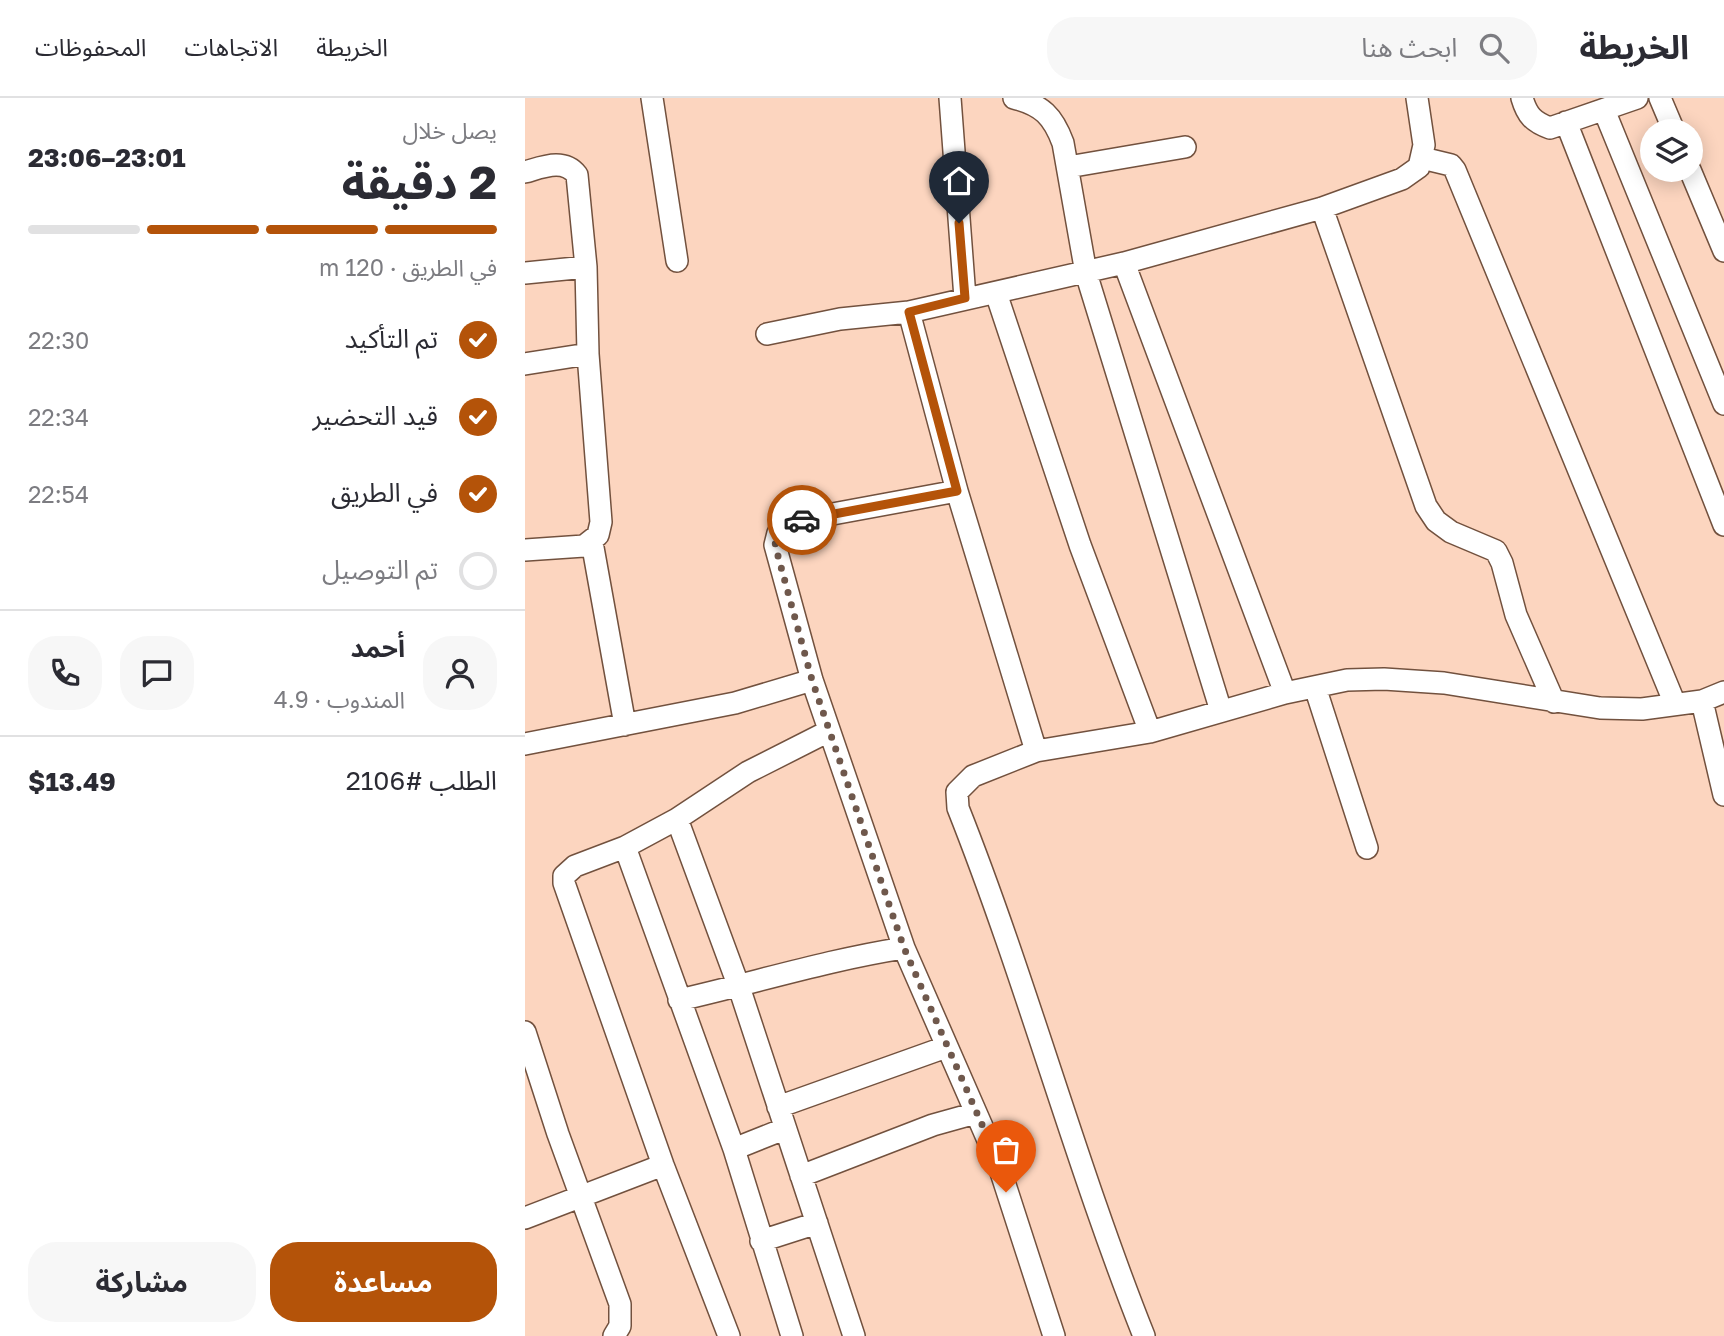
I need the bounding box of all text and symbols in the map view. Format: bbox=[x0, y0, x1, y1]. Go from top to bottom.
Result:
search box bbox=[1047, 17, 1537, 80]
text: الخريطة bbox=[1579, 27, 1689, 66]
icon: search bbox=[1475, 29, 1513, 67]
text: المحفوظات bbox=[35, 32, 146, 61]
text: الاتجاهات bbox=[184, 32, 278, 61]
text: الخريطة bbox=[316, 32, 388, 61]
text: ابحث هنا bbox=[1361, 32, 1457, 63]
text: يصل خلال bbox=[402, 116, 497, 144]
map controls bbox=[1640, 119, 1703, 182]
button: layers bbox=[1640, 119, 1703, 182]
text: 23:01–23:06 bbox=[28, 142, 186, 173]
pin bbox=[929, 151, 989, 223]
text: 2 دقيقة bbox=[342, 154, 497, 209]
icon: home bbox=[940, 162, 978, 200]
text: في الطريق · 120 m bbox=[319, 253, 497, 281]
icon: check bbox=[459, 321, 497, 359]
text: تم التأكيد bbox=[345, 323, 438, 354]
text: 22:30 bbox=[28, 326, 89, 354]
icon: check bbox=[459, 398, 497, 436]
text: قيد التحضير bbox=[312, 400, 438, 431]
text: 22:34 bbox=[28, 403, 89, 431]
icon: check bbox=[459, 475, 497, 513]
text: في الطريق bbox=[331, 477, 438, 508]
text: 22:54 bbox=[28, 480, 89, 508]
courier bbox=[767, 485, 837, 555]
icon: car bbox=[783, 501, 821, 539]
text: تم التوصيل bbox=[322, 554, 438, 585]
text: أحمد bbox=[351, 632, 405, 663]
button: phone bbox=[28, 636, 102, 710]
button: chat bbox=[120, 636, 194, 710]
button: person bbox=[423, 636, 497, 710]
text: المندوب · 4.9 bbox=[274, 685, 405, 713]
text: الطلب #2106 bbox=[346, 765, 497, 796]
text: $13.49 bbox=[28, 766, 116, 797]
pin bbox=[976, 1120, 1036, 1192]
icon: bag bbox=[987, 1131, 1025, 1169]
button: مشاركة bbox=[28, 1242, 256, 1322]
button: مساعدة bbox=[270, 1242, 497, 1322]

